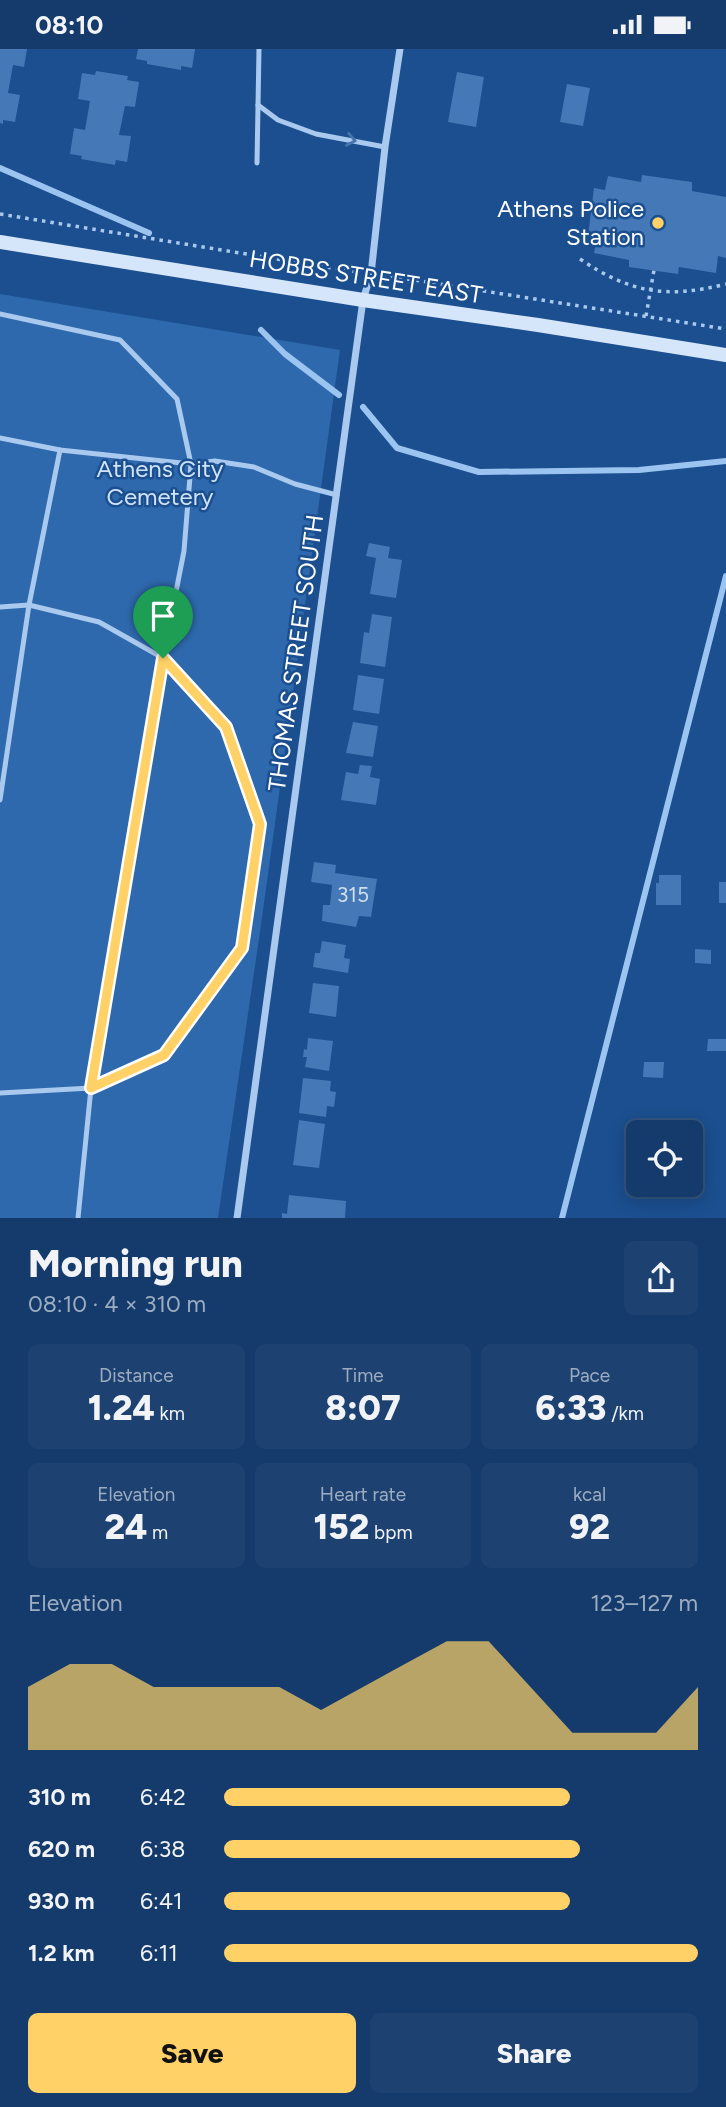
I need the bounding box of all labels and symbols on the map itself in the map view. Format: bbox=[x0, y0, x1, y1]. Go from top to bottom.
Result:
one-way arrow bbox=[345, 132, 357, 147]
place label: Athens Police Station bbox=[497, 194, 644, 251]
marker: Athens Police Station bbox=[650, 215, 666, 231]
street label: HOBBS STREET EAST bbox=[247, 244, 485, 309]
park label: Athens City Cemetery bbox=[97, 454, 224, 511]
street label: THOMAS STREET SOUTH bbox=[262, 513, 329, 793]
pin bbox=[133, 586, 193, 658]
house number: 315 bbox=[337, 882, 369, 907]

